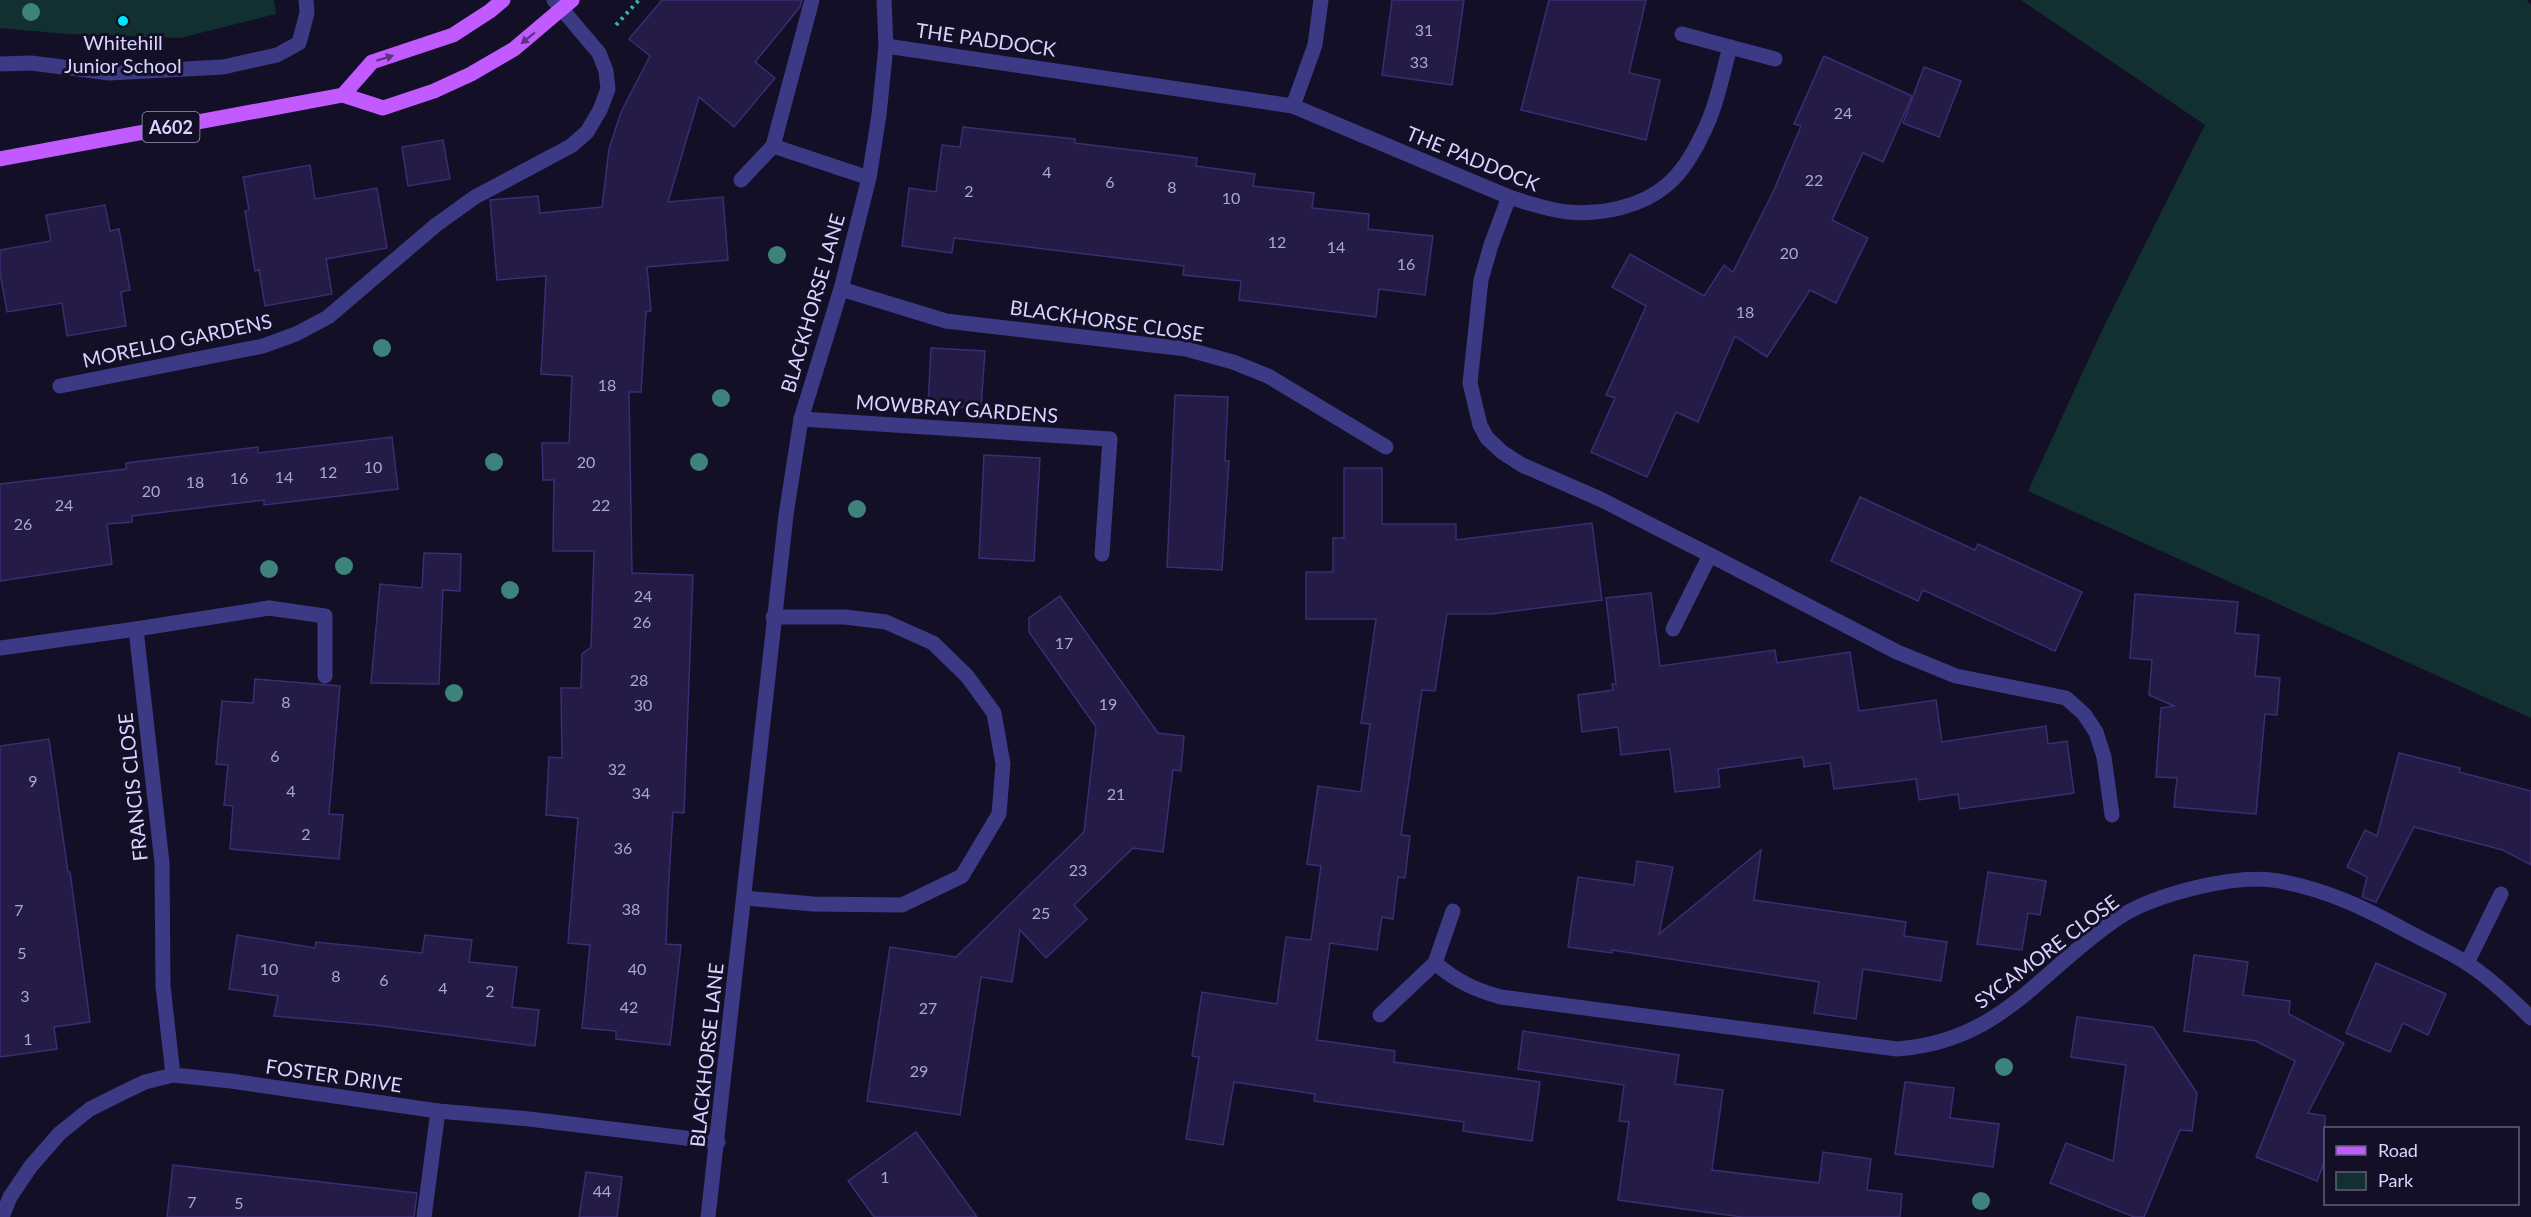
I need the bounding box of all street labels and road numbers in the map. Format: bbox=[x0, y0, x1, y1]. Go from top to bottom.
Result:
street label: THE PADDOCK bbox=[914, 17, 1058, 61]
road number: A602 bbox=[142, 112, 200, 142]
street label: THE PADDOCK bbox=[1403, 120, 1544, 196]
street label: BLACKHORSE LANE bbox=[775, 211, 849, 395]
street label: BLACKHORSE CLOSE bbox=[1008, 294, 1206, 346]
street label: MORELLO GARDENS bbox=[80, 308, 274, 372]
street label: MOWBRAY GARDENS bbox=[855, 389, 1059, 427]
street label: FRANCIS CLOSE bbox=[112, 712, 152, 862]
street label: SYCAMORE CLOSE bbox=[1969, 889, 2123, 1013]
street label: BLACKHORSE LANE bbox=[684, 962, 728, 1148]
street label: FOSTER DRIVE bbox=[264, 1054, 404, 1096]

